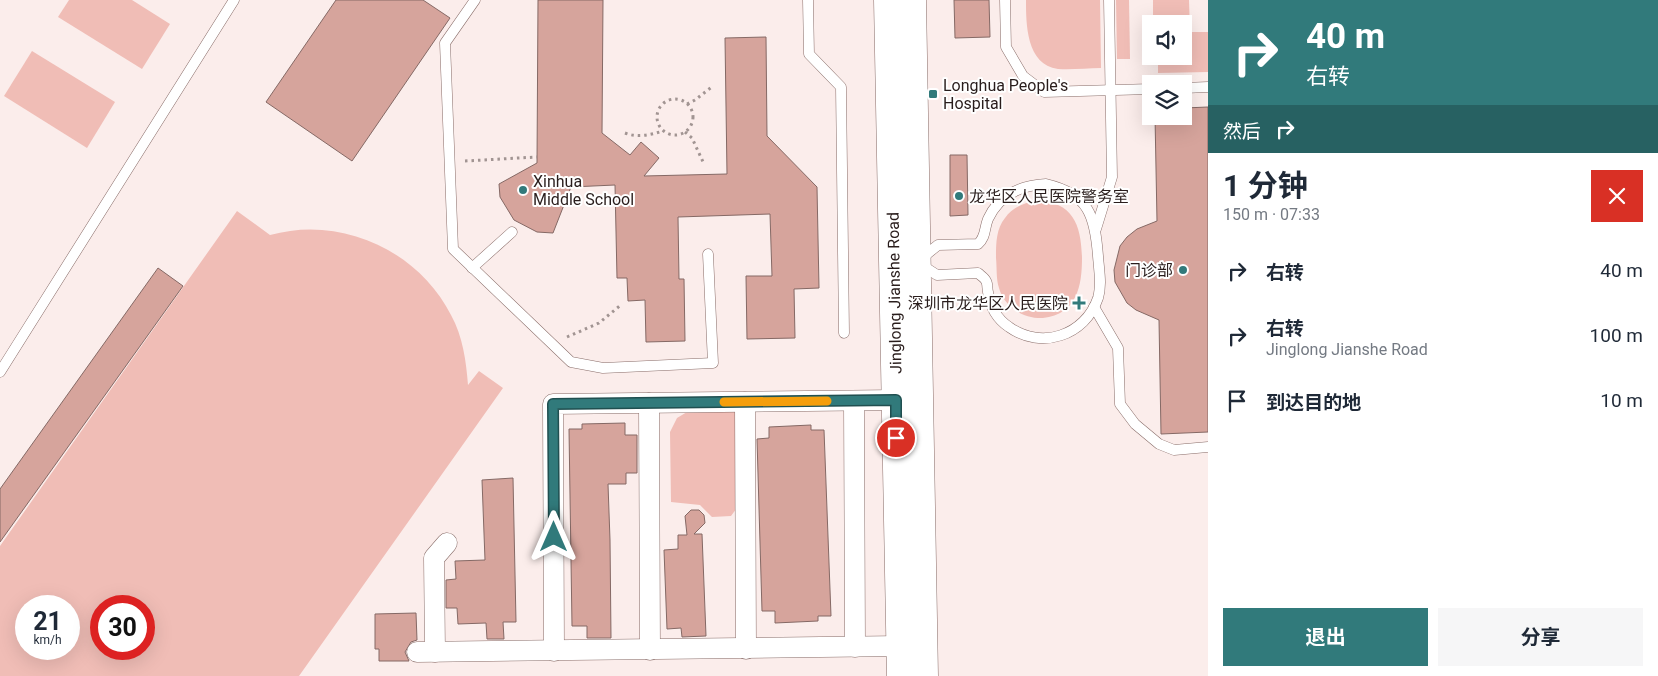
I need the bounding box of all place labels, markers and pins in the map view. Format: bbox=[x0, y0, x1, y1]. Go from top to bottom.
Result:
place label: Longhua People's Hospital bbox=[943, 76, 1068, 113]
marker: Longhua People's Hospital bbox=[927, 88, 939, 100]
place label: Xinhua Middle School bbox=[533, 172, 634, 209]
marker: Xinhua Middle School bbox=[517, 184, 529, 196]
place label: 龙华区人民医院警务室 bbox=[969, 187, 1129, 206]
marker: 龙华区人民医院警务室 bbox=[953, 190, 965, 202]
place label: 门诊部 bbox=[1125, 261, 1173, 280]
marker: 门诊部 bbox=[1177, 264, 1189, 276]
place label: 深圳市龙华区人民医院 bbox=[908, 294, 1068, 313]
marker: 深圳市龙华区人民医院 bbox=[1072, 296, 1086, 310]
pin bbox=[875, 417, 917, 459]

